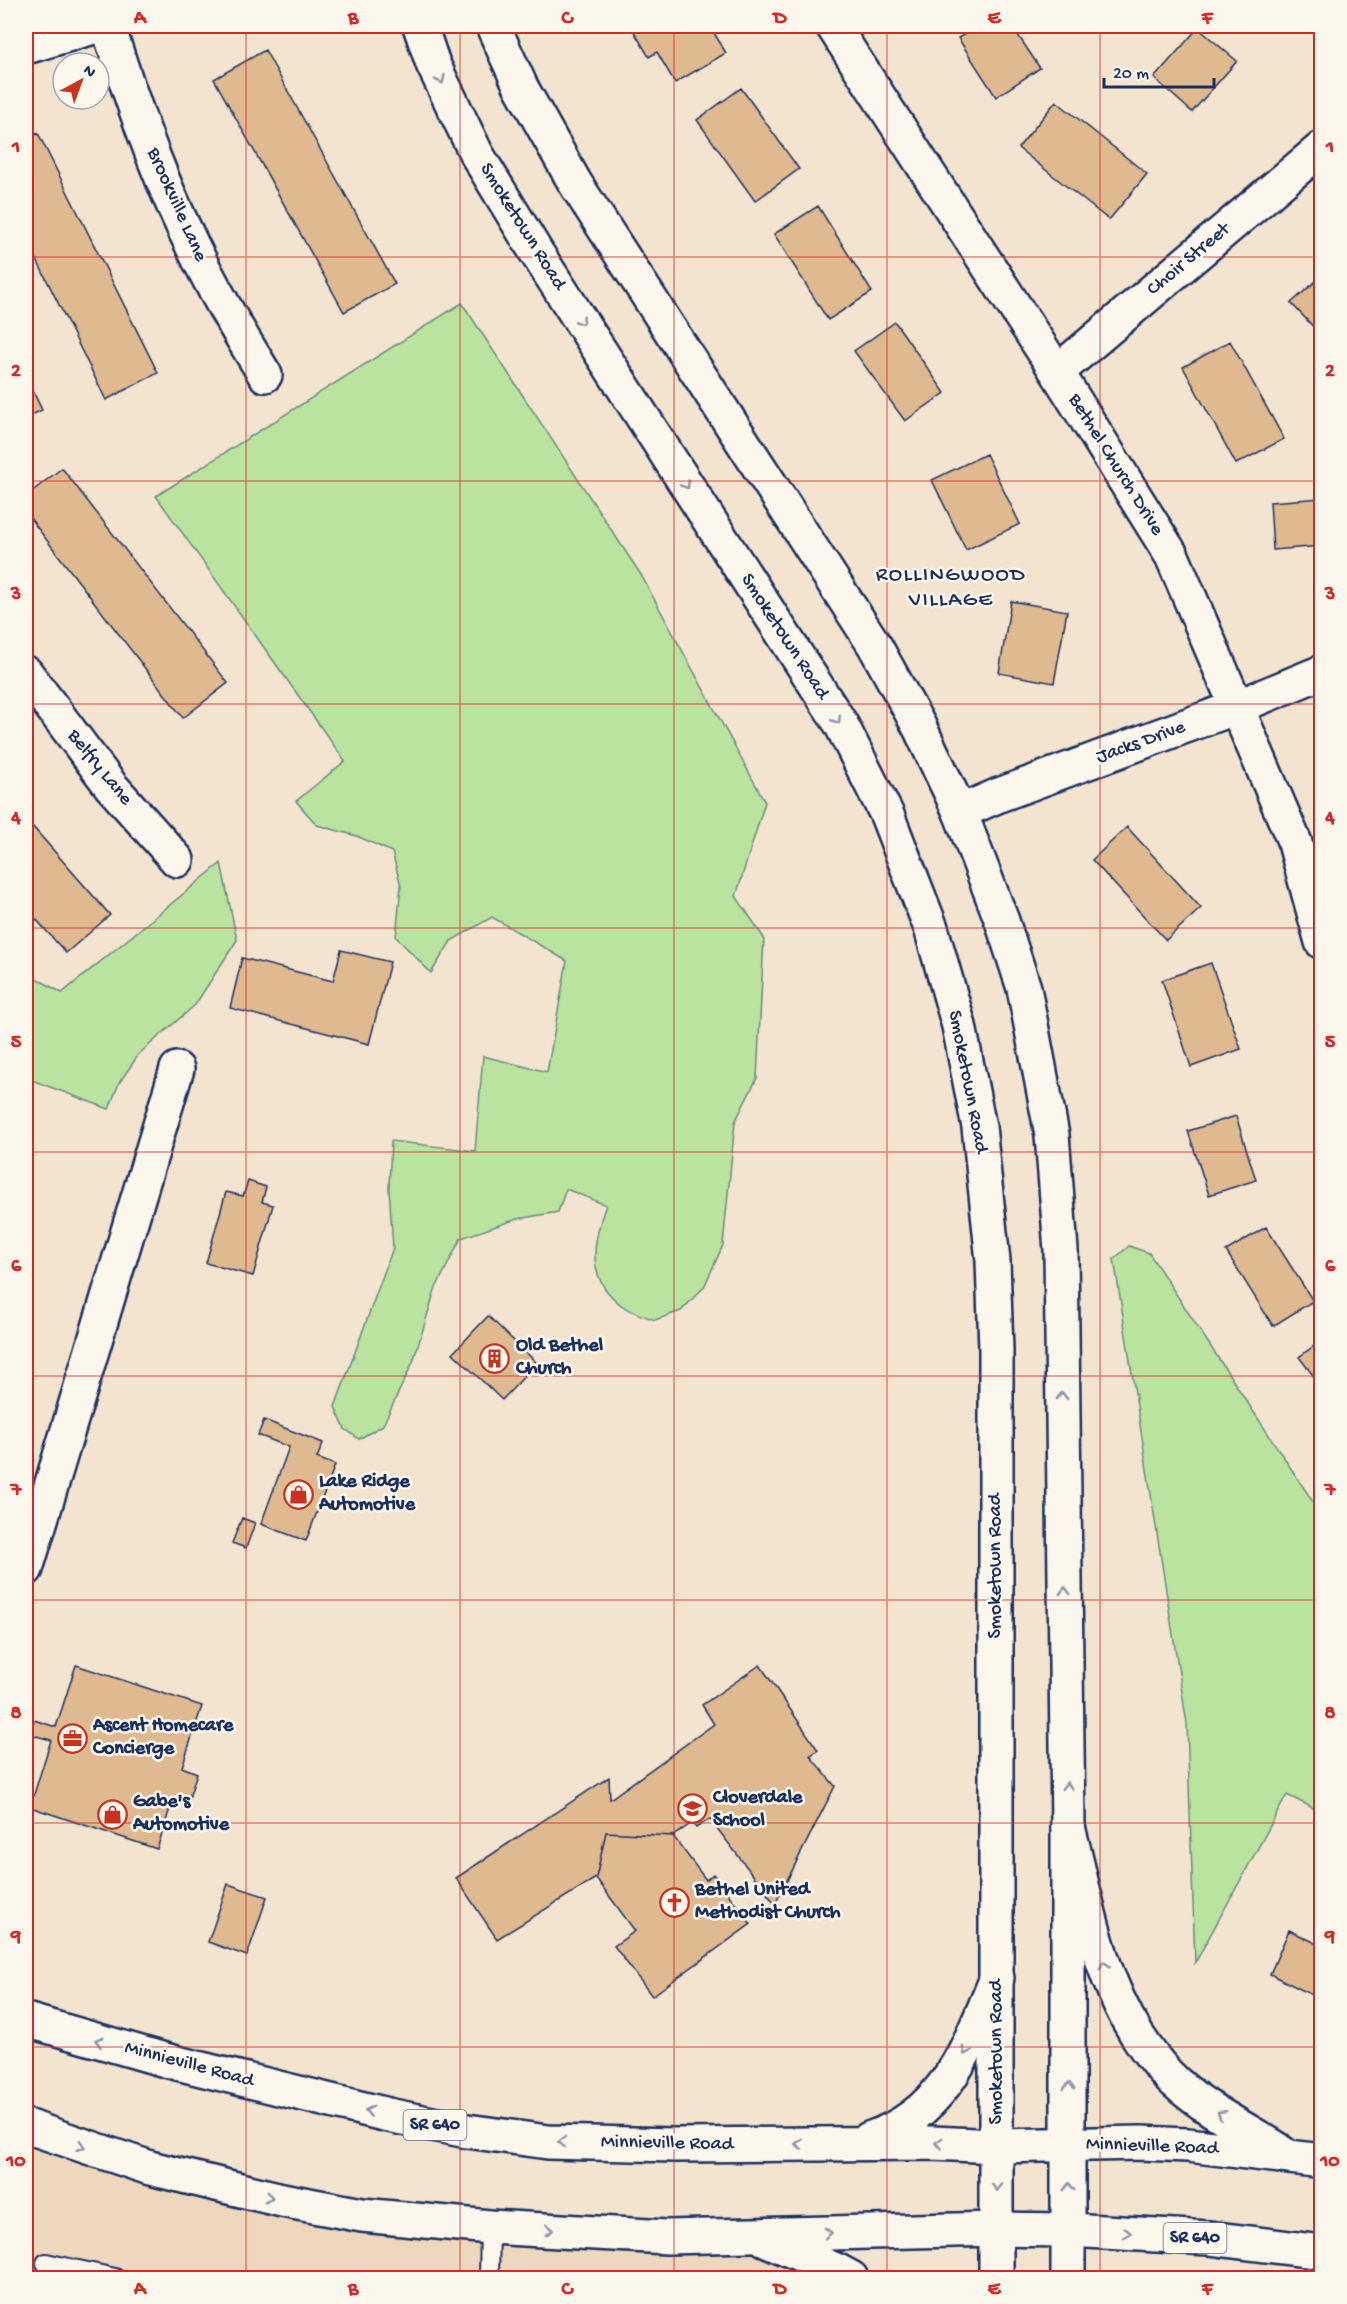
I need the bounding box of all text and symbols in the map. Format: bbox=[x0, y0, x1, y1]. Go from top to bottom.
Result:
text: A bbox=[133, 8, 148, 31]
text: B bbox=[347, 8, 359, 31]
text: C bbox=[561, 8, 575, 31]
text: D bbox=[771, 8, 787, 31]
text: E bbox=[988, 8, 1002, 31]
text: F bbox=[1201, 8, 1214, 31]
north arrow bbox=[51, 51, 111, 111]
scale bar bbox=[1104, 51, 1214, 89]
text: N bbox=[78, 62, 99, 83]
text: 20 m bbox=[1113, 64, 1149, 85]
one-way arrow bbox=[434, 74, 446, 85]
text: 1 bbox=[11, 137, 20, 160]
text: 1 bbox=[1325, 137, 1334, 160]
street label: Brookville Lane bbox=[140, 144, 212, 266]
street label: Smoketown Road bbox=[474, 159, 571, 297]
street label: Choir Street bbox=[1143, 217, 1237, 301]
one-way arrow bbox=[573, 315, 585, 325]
text: 2 bbox=[11, 361, 21, 384]
text: 2 bbox=[1325, 361, 1335, 384]
street label: Bethel Church Drive bbox=[1062, 389, 1168, 541]
one-way arrow bbox=[679, 479, 691, 489]
district label: ROLLINGWOOD VILLAGE bbox=[876, 563, 1026, 614]
street label: Smoketown Road bbox=[735, 570, 834, 706]
text: 3 bbox=[10, 584, 21, 607]
text: 3 bbox=[1324, 584, 1335, 607]
one-way arrow bbox=[830, 714, 842, 724]
street label: Jacks Drive bbox=[1093, 716, 1189, 770]
street label: Belfry Lane bbox=[61, 725, 137, 811]
text: 4 bbox=[10, 808, 21, 831]
text: 4 bbox=[1324, 808, 1335, 831]
street label: Smoketown Road bbox=[942, 1009, 993, 1158]
text: 5 bbox=[11, 1032, 22, 1055]
text: 5 bbox=[1325, 1032, 1336, 1055]
text: 6 bbox=[11, 1256, 22, 1279]
text: 6 bbox=[1325, 1256, 1336, 1279]
place label: Old Bethel Church bbox=[515, 1335, 604, 1381]
building icon: Old Bethel Church bbox=[479, 1342, 511, 1374]
one-way arrow bbox=[1056, 1392, 1068, 1401]
place label: Lake Ridge Automotive bbox=[318, 1471, 416, 1517]
shop icon: Lake Ridge Automotive bbox=[282, 1478, 314, 1510]
text: 7 bbox=[10, 1480, 23, 1503]
text: 7 bbox=[1324, 1480, 1337, 1503]
street label: Smoketown Road bbox=[985, 1491, 1008, 1639]
one-way arrow bbox=[1059, 1587, 1071, 1596]
text: 8 bbox=[11, 1703, 22, 1726]
text: 8 bbox=[1325, 1703, 1336, 1726]
place label: Ascent Homecare Concierge bbox=[92, 1715, 234, 1761]
office icon: Ascent Homecare Concierge bbox=[56, 1722, 88, 1754]
one-way arrow bbox=[1061, 1782, 1074, 1791]
place label: Cloverdale School bbox=[712, 1787, 803, 1833]
place label: Gabe's Automotive bbox=[132, 1791, 230, 1837]
school or university icon: Cloverdale School bbox=[676, 1793, 708, 1825]
shop icon: Gabe's Automotive bbox=[96, 1798, 128, 1830]
place label: Bethel United Methodist Church bbox=[694, 1879, 841, 1925]
church icon: Bethel United Methodist Church bbox=[658, 1886, 690, 1918]
text: 9 bbox=[10, 1927, 21, 1950]
text: 9 bbox=[1324, 1927, 1335, 1950]
one-way arrow bbox=[1099, 1960, 1111, 1971]
street label: Smoketown Road bbox=[986, 1977, 1009, 2125]
one-way arrow bbox=[94, 2036, 105, 2048]
street label: Minnieville Road bbox=[122, 2037, 258, 2094]
one-way arrow bbox=[961, 2045, 973, 2056]
one-way arrow bbox=[1063, 2082, 1075, 2091]
one-way arrow bbox=[365, 2105, 375, 2118]
road number: SR 640 bbox=[404, 2110, 466, 2140]
one-way arrow bbox=[1217, 2111, 1228, 2122]
street label: Minnieville Road bbox=[601, 2131, 736, 2157]
street label: Minnieville Road bbox=[1085, 2133, 1221, 2161]
one-way arrow bbox=[557, 2136, 566, 2148]
one-way arrow bbox=[934, 2137, 943, 2150]
one-way arrow bbox=[75, 2138, 86, 2151]
one-way arrow bbox=[794, 2138, 803, 2150]
text: 10 bbox=[5, 2151, 26, 2174]
text: 10 bbox=[1319, 2151, 1340, 2174]
one-way arrow bbox=[991, 2183, 1003, 2192]
one-way arrow bbox=[1063, 2183, 1075, 2192]
one-way arrow bbox=[264, 2189, 274, 2202]
road number: SR 640 bbox=[1164, 2223, 1226, 2253]
one-way arrow bbox=[544, 2224, 553, 2237]
one-way arrow bbox=[823, 2227, 832, 2240]
one-way arrow bbox=[1123, 2227, 1132, 2240]
text: A bbox=[133, 2279, 148, 2302]
text: B bbox=[347, 2279, 359, 2302]
text: C bbox=[561, 2279, 575, 2302]
text: D bbox=[771, 2279, 787, 2302]
text: E bbox=[988, 2279, 1002, 2302]
text: F bbox=[1201, 2279, 1214, 2302]

